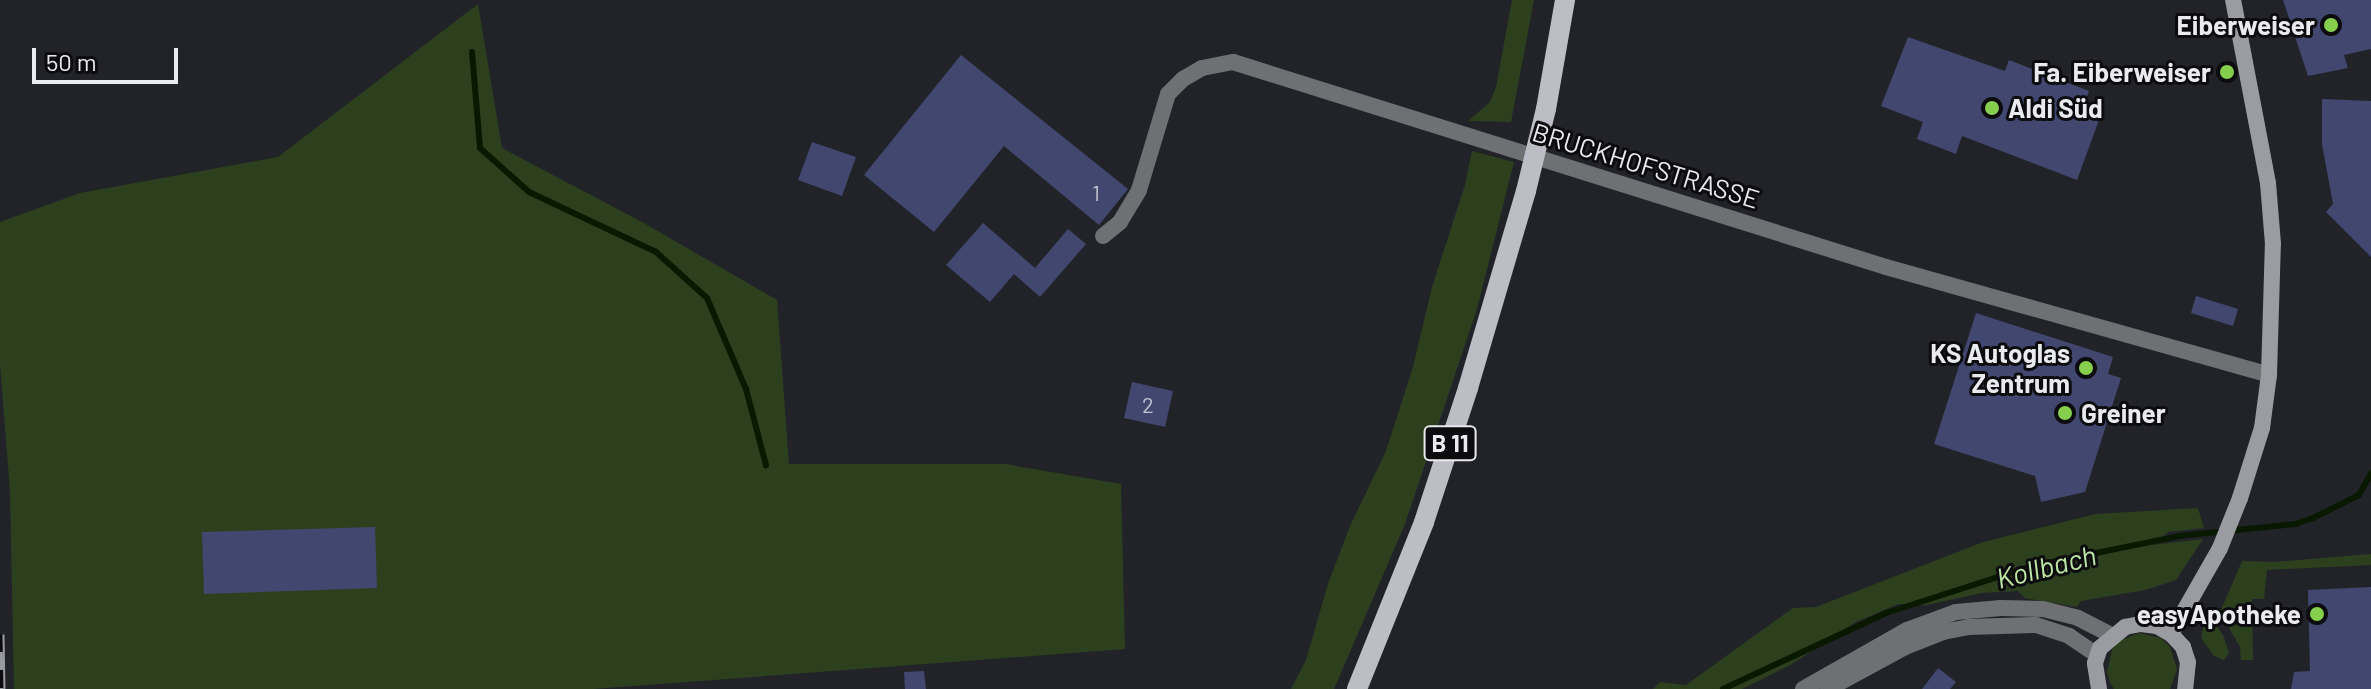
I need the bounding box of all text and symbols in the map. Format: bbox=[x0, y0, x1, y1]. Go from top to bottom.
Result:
place label: Eiberweiser bbox=[2177, 9, 2315, 41]
marker: Eiberweiser bbox=[2322, 16, 2340, 34]
scale bar bbox=[36, 32, 182, 82]
text: 50 m bbox=[46, 47, 97, 76]
place label: Fa. Eiberweiser bbox=[2033, 56, 2211, 88]
marker: Fa. Eiberweiser bbox=[2218, 63, 2236, 81]
place label: Aldi Süd bbox=[2008, 92, 2103, 124]
marker: Aldi Süd bbox=[1983, 99, 2001, 117]
street label: BRUCKHOFSTRASSE bbox=[1529, 116, 1763, 214]
house number: 1 bbox=[1092, 180, 1100, 206]
place label: KS Autoglas Zentrum bbox=[1930, 337, 2070, 398]
marker: KS Autoglas Zentrum bbox=[2077, 359, 2095, 377]
house number: 2 bbox=[1142, 392, 1154, 418]
place label: Greiner bbox=[2081, 397, 2166, 429]
marker: Greiner bbox=[2056, 404, 2074, 422]
road number: B 11 bbox=[1422, 423, 1478, 463]
water label: Kollbach bbox=[1993, 537, 2099, 595]
place label: easyApotheke bbox=[2137, 598, 2301, 630]
marker: easyApotheke bbox=[2308, 605, 2326, 623]

